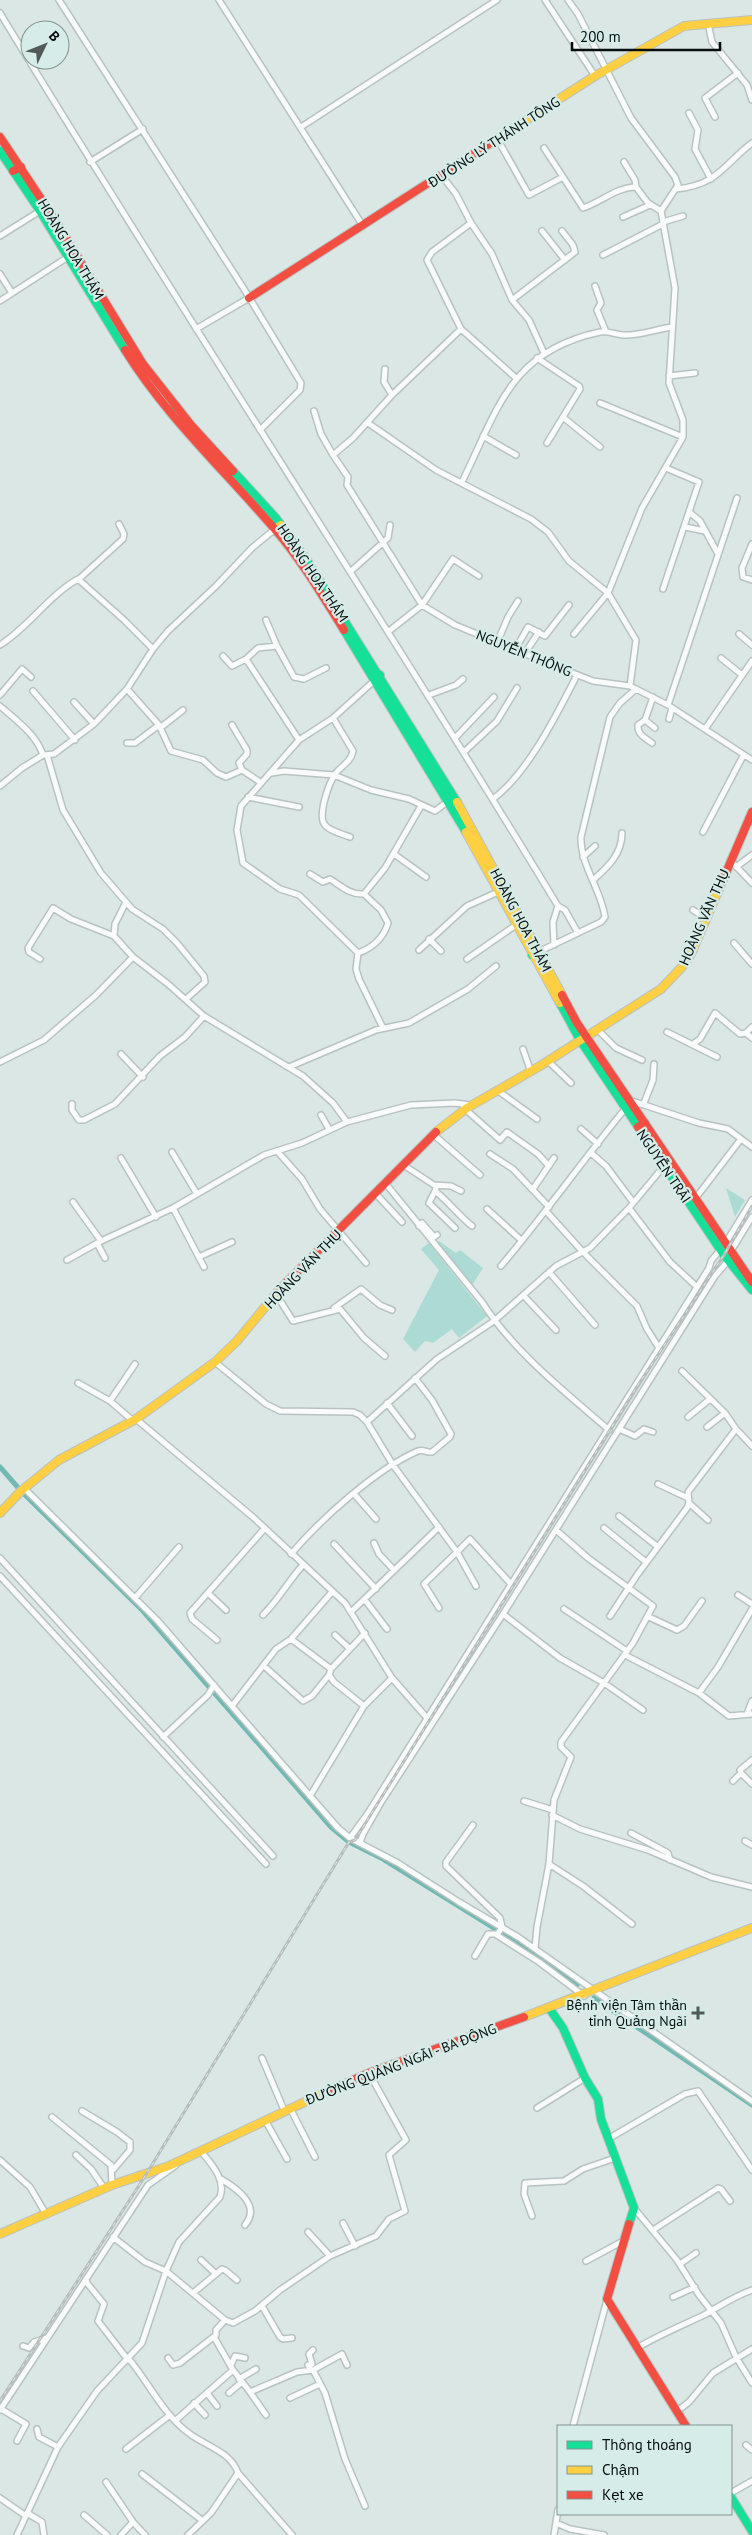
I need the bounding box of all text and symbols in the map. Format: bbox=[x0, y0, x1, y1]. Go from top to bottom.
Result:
north arrow bbox=[20, 20, 70, 70]
scale bar bbox=[572, 20, 720, 52]
text: B bbox=[45, 27, 64, 45]
text: 200 m bbox=[580, 27, 621, 46]
street label: ĐƯỜNG LÝ THÁNH TÔNG bbox=[424, 93, 563, 192]
street label: HOÀNG HOA THÁM bbox=[34, 195, 108, 303]
street label: HOÀNG HOA THÁM bbox=[274, 520, 352, 626]
street label: NGUYỄN THÔNG bbox=[473, 626, 575, 680]
street label: HOÀNG HOA THÁM bbox=[486, 865, 556, 975]
street label: HOÀNG VĂN THỤ bbox=[675, 866, 733, 968]
street label: NGUYỄN TRÃI bbox=[633, 1126, 695, 1206]
street label: HOÀNG VĂN THỤ bbox=[261, 1225, 345, 1313]
place label: Bệnh viện Tâm thần tỉnh Quảng Ngãi bbox=[566, 1996, 687, 2030]
marker: Bệnh viện Tâm thần tỉnh Quảng Ngãi bbox=[691, 2006, 705, 2020]
street label: ĐƯỜNG QUẢNG NGÃI - BA ĐỘNG bbox=[302, 2019, 499, 2109]
legend bbox=[557, 2425, 732, 2515]
text: Thông thoáng bbox=[602, 2435, 692, 2454]
text: Chậm bbox=[602, 2460, 639, 2479]
text: Kẹt xe bbox=[602, 2485, 644, 2504]

